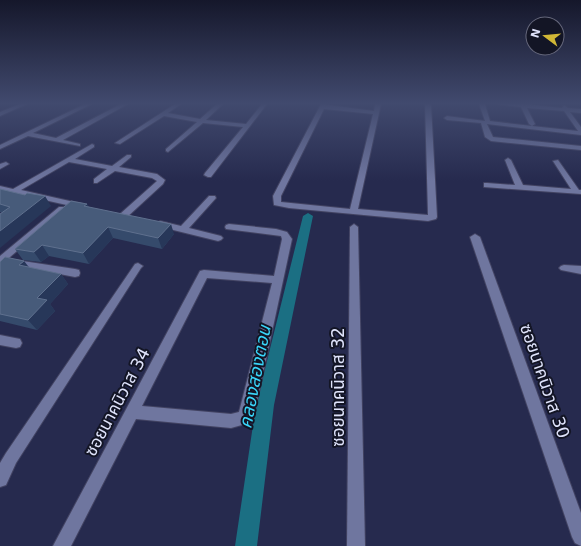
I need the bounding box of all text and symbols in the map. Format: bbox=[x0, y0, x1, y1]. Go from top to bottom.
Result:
north arrow bbox=[525, 16, 565, 56]
text: N bbox=[528, 27, 543, 40]
street label: ซอยนาคนิวาส 30 bbox=[516, 321, 574, 441]
water label: คลองสองตอน bbox=[234, 323, 275, 430]
street label: ซอยนาคนิวาส 32 bbox=[328, 327, 348, 447]
street label: ซอยนาคนิวาส 34 bbox=[80, 345, 154, 459]

